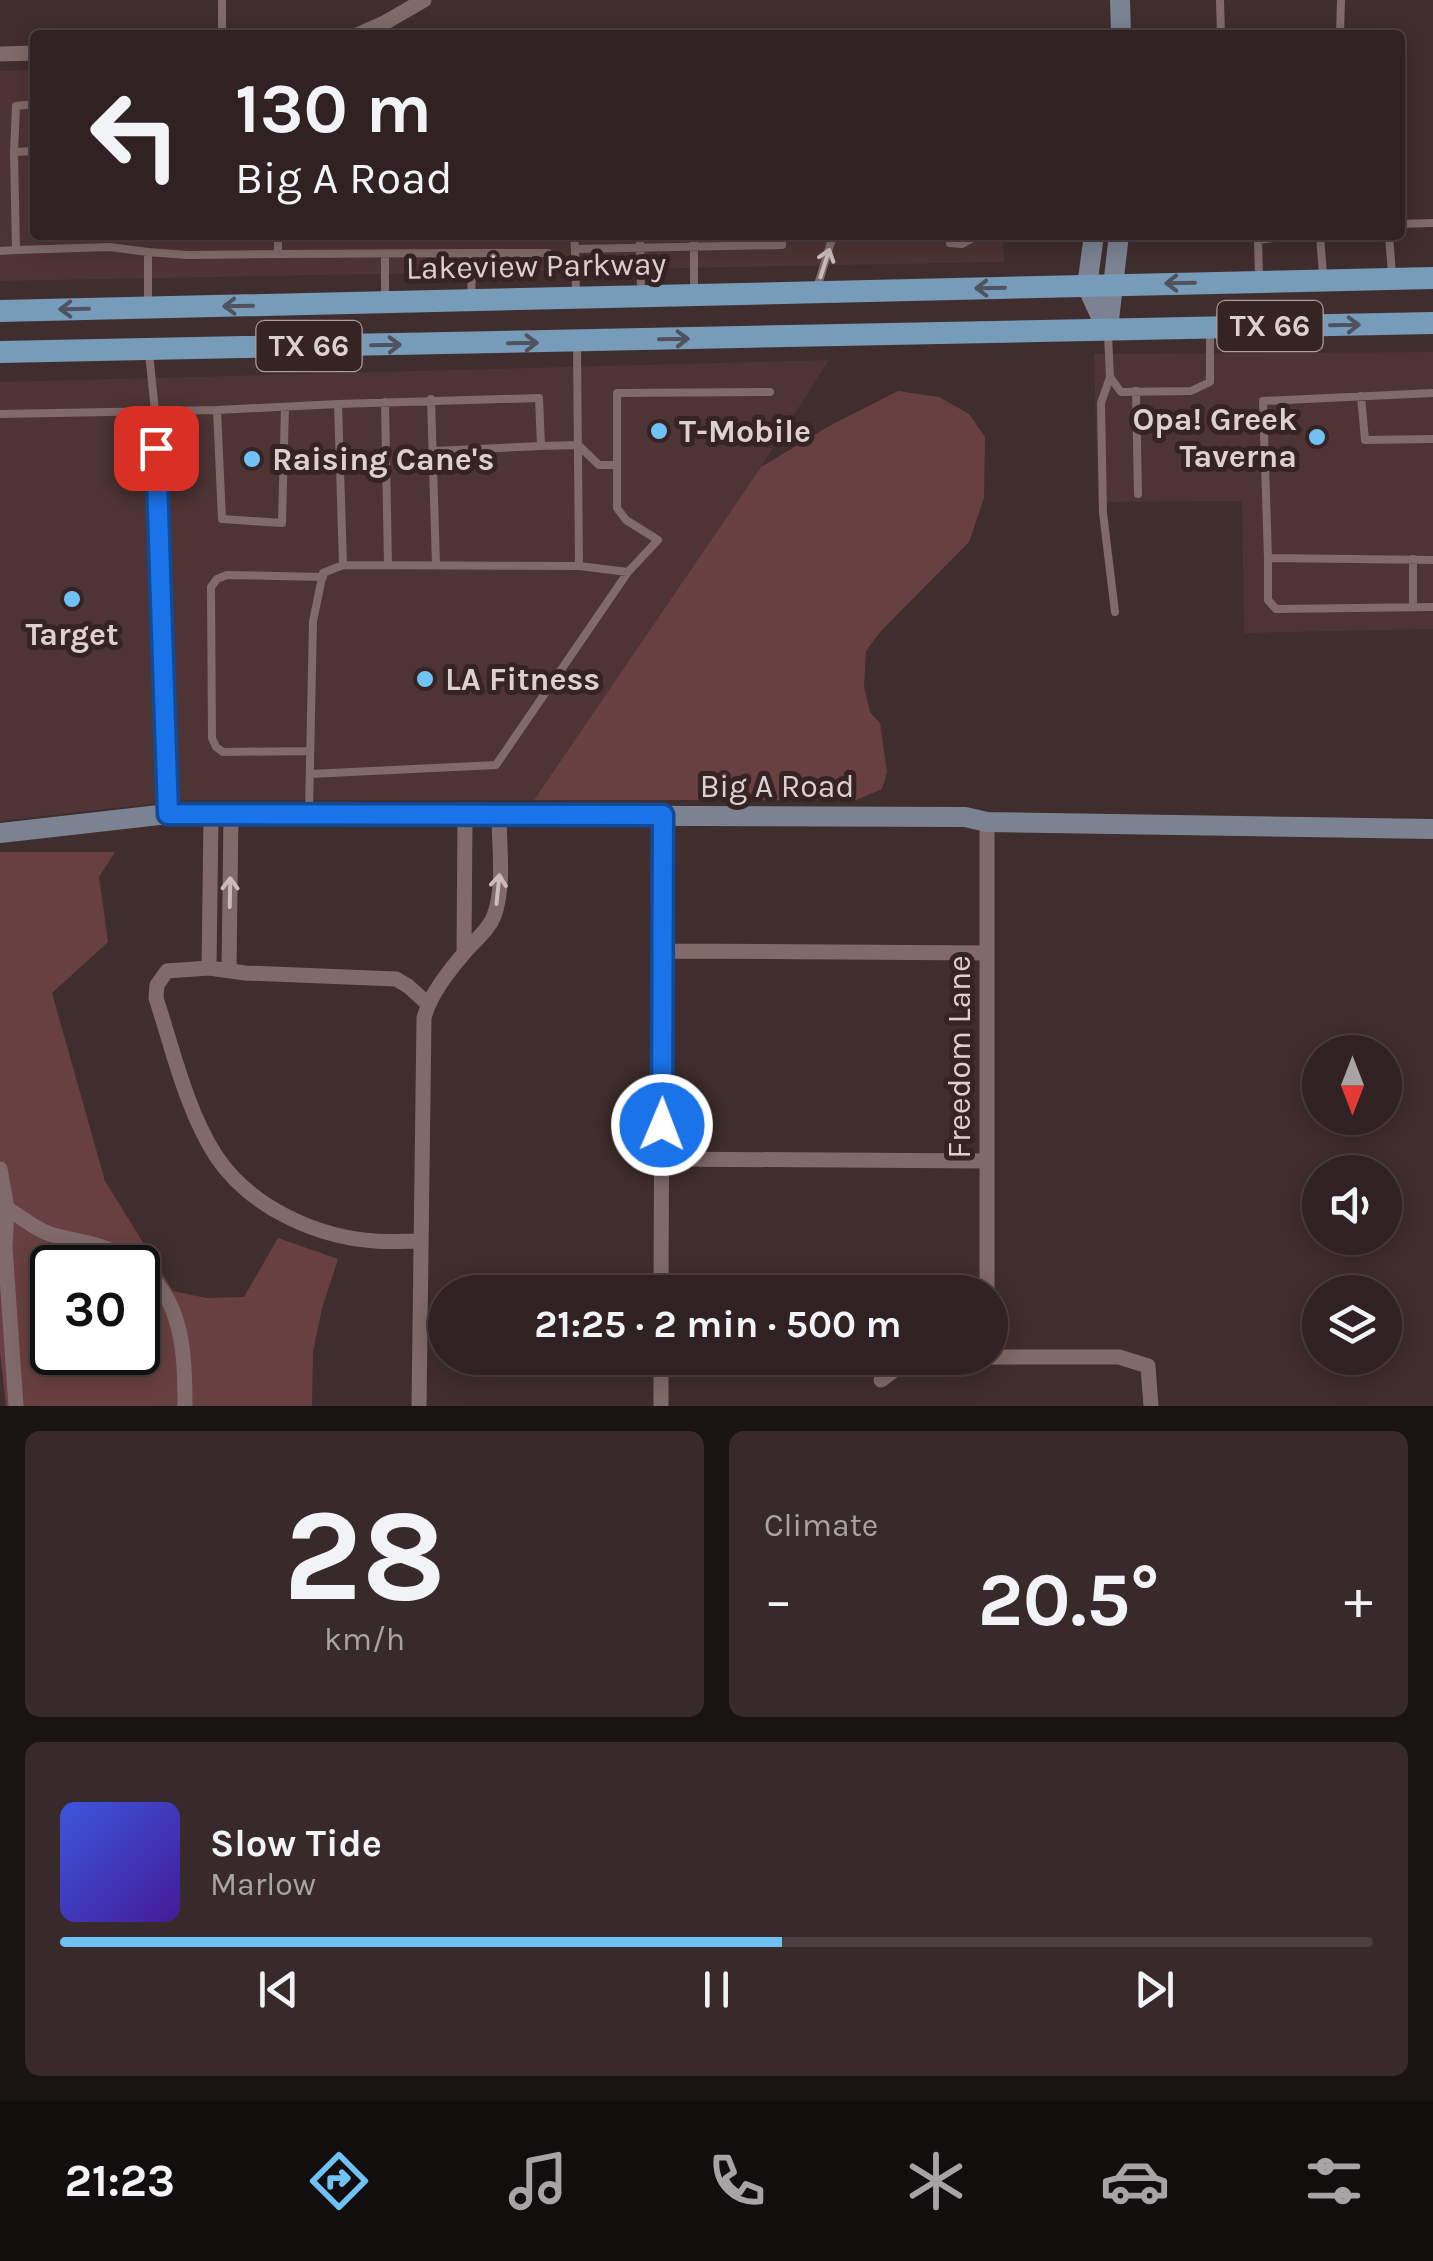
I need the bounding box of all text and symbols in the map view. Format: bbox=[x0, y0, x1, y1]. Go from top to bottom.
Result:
text: 130 m bbox=[235, 68, 432, 150]
icon: left bbox=[70, 70, 200, 200]
text: Big A Road bbox=[235, 152, 453, 204]
street label: Lakeview Parkway bbox=[405, 245, 667, 287]
one-way arrow bbox=[817, 248, 835, 279]
one-way arrow bbox=[1164, 274, 1196, 293]
one-way arrow bbox=[974, 279, 1006, 298]
one-way arrow bbox=[222, 296, 254, 315]
one-way arrow bbox=[59, 300, 91, 319]
road number: TX 66 bbox=[1218, 301, 1322, 351]
one-way arrow bbox=[1328, 315, 1360, 334]
road number: TX 66 bbox=[256, 321, 362, 371]
one-way arrow bbox=[658, 330, 690, 349]
one-way arrow bbox=[507, 333, 539, 352]
one-way arrow bbox=[370, 336, 402, 354]
place label: Opa! Greek Taverna bbox=[1132, 401, 1297, 475]
pin bbox=[114, 406, 199, 491]
place label: T-Mobile bbox=[679, 413, 811, 450]
marker: T-Mobile bbox=[648, 420, 670, 442]
icon: arrive bbox=[129, 421, 184, 476]
marker: Opa! Greek Taverna bbox=[1306, 426, 1328, 448]
place label: Raising Cane's bbox=[272, 441, 494, 478]
marker: Raising Cane's bbox=[241, 448, 263, 470]
marker: Target bbox=[61, 588, 83, 610]
place label: Target bbox=[25, 616, 119, 653]
place label: LA Fitness bbox=[445, 661, 600, 698]
marker: LA Fitness bbox=[414, 668, 436, 690]
street label: Big A Road bbox=[700, 768, 854, 805]
one-way arrow bbox=[488, 874, 507, 906]
one-way arrow bbox=[220, 877, 240, 910]
street label: Freedom Lane bbox=[941, 955, 978, 1159]
north arrow bbox=[1302, 1035, 1402, 1135]
map controls bbox=[1302, 1035, 1402, 1375]
position arrow bbox=[610, 1073, 714, 1177]
button: sound bbox=[1302, 1155, 1402, 1255]
speed limit sign: 30 bbox=[30, 1245, 160, 1375]
button: layers bbox=[1302, 1275, 1402, 1375]
text: 21:25 · 2 min · 500 m bbox=[534, 1302, 902, 1347]
text: 28 bbox=[283, 1480, 446, 1632]
text: Climate bbox=[764, 1507, 878, 1544]
text: 20.5° bbox=[978, 1556, 1159, 1644]
text: − bbox=[764, 1568, 793, 1632]
text: + bbox=[1344, 1568, 1373, 1632]
text: km/h bbox=[324, 1621, 405, 1658]
text: Slow Tide bbox=[210, 1821, 382, 1866]
text: Marlow bbox=[210, 1866, 316, 1903]
icon: previous bbox=[251, 1962, 306, 2017]
icon: pause bbox=[689, 1962, 744, 2017]
icon: next bbox=[1127, 1962, 1182, 2017]
icon: directions bbox=[304, 2146, 374, 2216]
icon: music bbox=[503, 2146, 573, 2216]
icon: phone bbox=[702, 2146, 772, 2216]
icon: climate bbox=[901, 2146, 971, 2216]
icon: car bbox=[1100, 2146, 1170, 2216]
icon: filters bbox=[1299, 2146, 1369, 2216]
text: 21:23 bbox=[64, 2155, 175, 2207]

